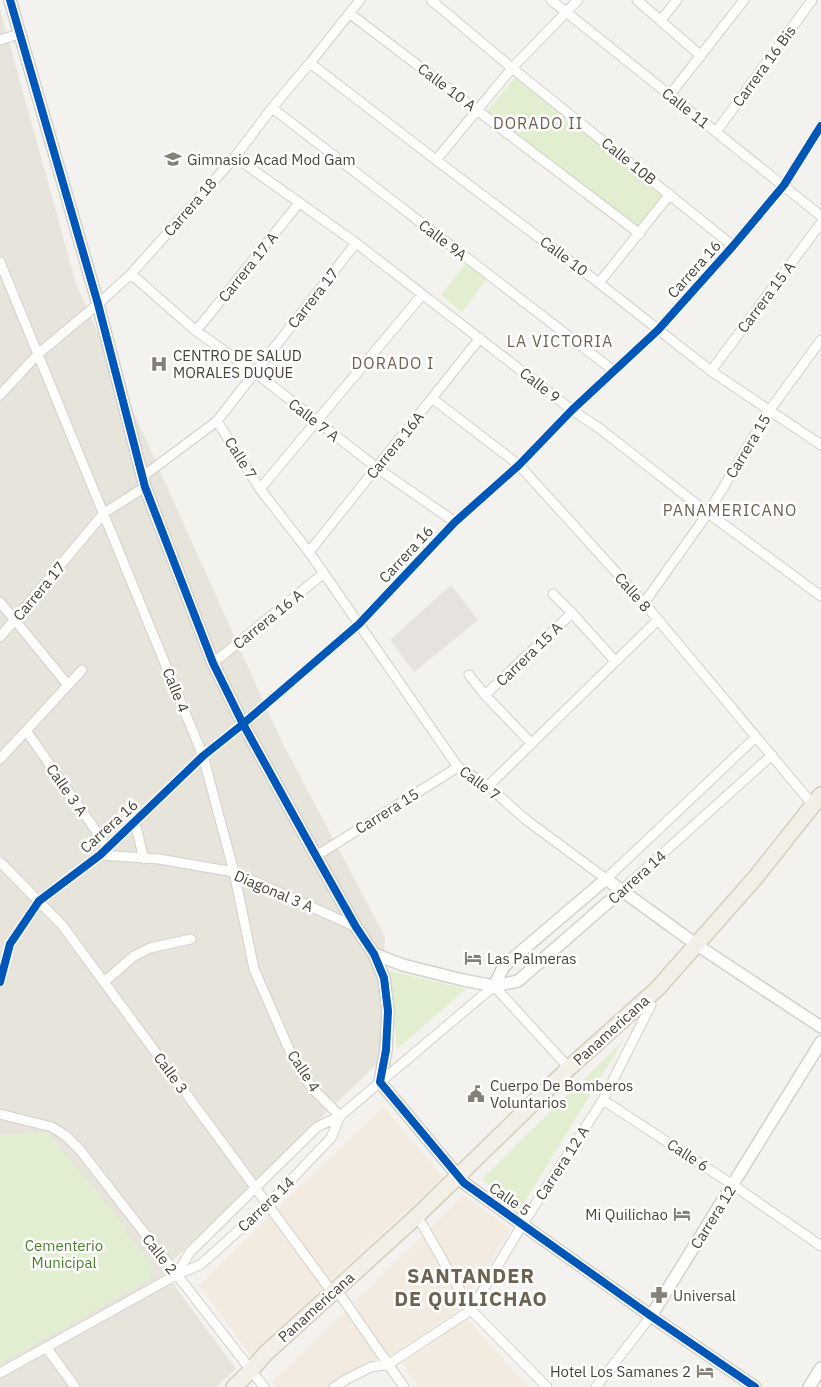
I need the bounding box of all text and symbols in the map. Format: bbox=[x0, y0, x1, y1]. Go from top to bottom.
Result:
street label: Carrera 16 Bis bbox=[728, 22, 800, 110]
street label: Calle 10 A bbox=[414, 59, 480, 115]
street label: Calle 11 bbox=[658, 84, 714, 132]
district label: DORADO II bbox=[493, 113, 583, 133]
street label: Calle 10B bbox=[598, 133, 660, 189]
school or university icon: Gimnasio Acad Mod Gam bbox=[163, 149, 183, 169]
place label: Gimnasio Acad Mod Gam bbox=[187, 150, 356, 169]
street label: Carrera 18 bbox=[159, 174, 221, 240]
street label: Calle 9A bbox=[415, 215, 471, 265]
street label: Carrera 17 A bbox=[214, 228, 282, 306]
street label: Calle 10 bbox=[536, 232, 592, 280]
street label: Carrera 16 bbox=[663, 236, 725, 302]
street label: Carrera 15 A bbox=[733, 257, 799, 337]
street label: Carrera 17 bbox=[284, 264, 342, 332]
district label: LA VICTORIA bbox=[507, 331, 613, 351]
place label: CENTRO DE SALUD MORALES DUQUE bbox=[173, 346, 302, 382]
district label: DORADO I bbox=[352, 353, 434, 373]
hospital icon: CENTRO DE SALUD MORALES DUQUE bbox=[149, 354, 169, 374]
street label: Calle 9 bbox=[516, 363, 564, 407]
street label: Calle 7 A bbox=[285, 394, 344, 446]
street label: Carrera 16A bbox=[362, 407, 428, 482]
street label: Carrera 15 bbox=[721, 410, 775, 482]
street label: Calle 7 bbox=[221, 433, 261, 483]
district label: PANAMERICANO bbox=[663, 500, 797, 520]
street label: Carrera 16 bbox=[375, 521, 437, 587]
street label: Carrera 17 bbox=[9, 558, 69, 624]
street label: Calle 8 bbox=[611, 568, 655, 616]
street label: Carrera 16 A bbox=[229, 585, 307, 653]
street label: Carrera 15 A bbox=[492, 618, 566, 690]
street label: Calle 4 bbox=[159, 665, 193, 715]
street label: Calle 3 A bbox=[42, 760, 92, 820]
street label: Calle 7 bbox=[456, 762, 504, 804]
street label: Carrera 15 bbox=[352, 784, 422, 838]
street label: Carrera 16 bbox=[76, 795, 142, 857]
street label: Carrera 14 bbox=[604, 846, 670, 908]
street label: Diagonal 3 A bbox=[231, 866, 317, 916]
hotel icon: Las Palmeras bbox=[463, 948, 483, 968]
place label: Las Palmeras bbox=[487, 949, 576, 968]
street label: Panamericana bbox=[569, 991, 653, 1069]
street label: Calle 4 bbox=[283, 1046, 325, 1096]
street label: Calle 3 bbox=[150, 1049, 192, 1097]
place label: Cuerpo De Bomberos Voluntarios bbox=[490, 1076, 633, 1112]
public building icon: Cuerpo De Bomberos Voluntarios bbox=[466, 1084, 486, 1104]
street label: Carrera 12 A bbox=[531, 1122, 593, 1204]
street label: Calle 6 bbox=[663, 1134, 713, 1176]
street label: Carrera 14 bbox=[234, 1172, 298, 1236]
street label: Calle 5 bbox=[486, 1178, 534, 1220]
street label: Carrera 12 bbox=[686, 1182, 740, 1252]
hotel icon: Mi Quilichao bbox=[672, 1204, 692, 1224]
place label: Mi Quilichao bbox=[585, 1205, 668, 1224]
street label: Calle 2 bbox=[138, 1230, 182, 1278]
park label: Cementerio Municipal bbox=[25, 1236, 103, 1272]
district label: SANTANDER DE QUILICHAO bbox=[394, 1262, 548, 1312]
street label: Panamericana bbox=[274, 1268, 358, 1346]
pharmacy icon: Universal bbox=[649, 1285, 669, 1305]
place label: Universal bbox=[673, 1286, 736, 1305]
hotel icon: Hotel Los Samanes 2 bbox=[695, 1361, 715, 1381]
place label: Hotel Los Samanes 2 bbox=[550, 1362, 691, 1381]

